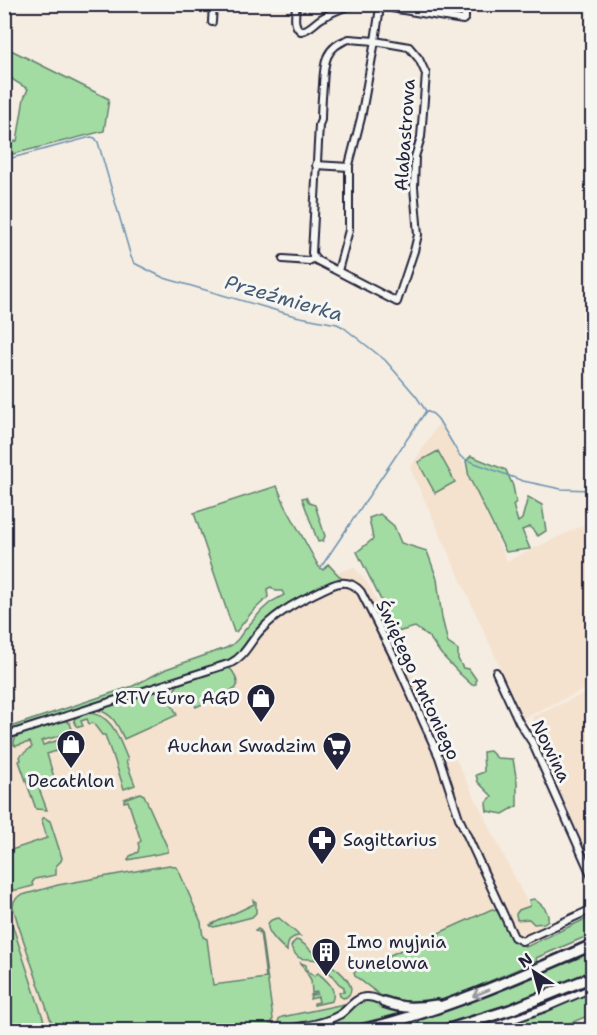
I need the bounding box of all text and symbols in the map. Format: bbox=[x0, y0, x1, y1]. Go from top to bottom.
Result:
street label: Alabastrowa bbox=[389, 78, 421, 192]
water label: Przeźmierka bbox=[222, 269, 346, 327]
street label: Świętego Antoniego bbox=[370, 596, 466, 764]
shop icon: RTV Euro AGD bbox=[245, 682, 277, 724]
place label: RTV Euro AGD bbox=[115, 686, 240, 710]
street label: Nowina bbox=[526, 716, 576, 786]
shop icon: Decathlon bbox=[55, 728, 87, 770]
supermarket icon: Auchan Swadzim bbox=[321, 730, 353, 772]
place label: Auchan Swadzim bbox=[167, 734, 316, 758]
place label: Decathlon bbox=[27, 769, 115, 793]
pharmacy icon: Sagittarius bbox=[306, 824, 338, 866]
place label: Sagittarius bbox=[343, 828, 437, 852]
place label: Imo myjnia tunelowa bbox=[347, 930, 446, 975]
building icon: Imo myjnia tunelowa bbox=[310, 936, 342, 978]
north arrow bbox=[504, 942, 564, 1002]
text: N bbox=[514, 948, 537, 972]
one-way arrow bbox=[472, 988, 491, 999]

